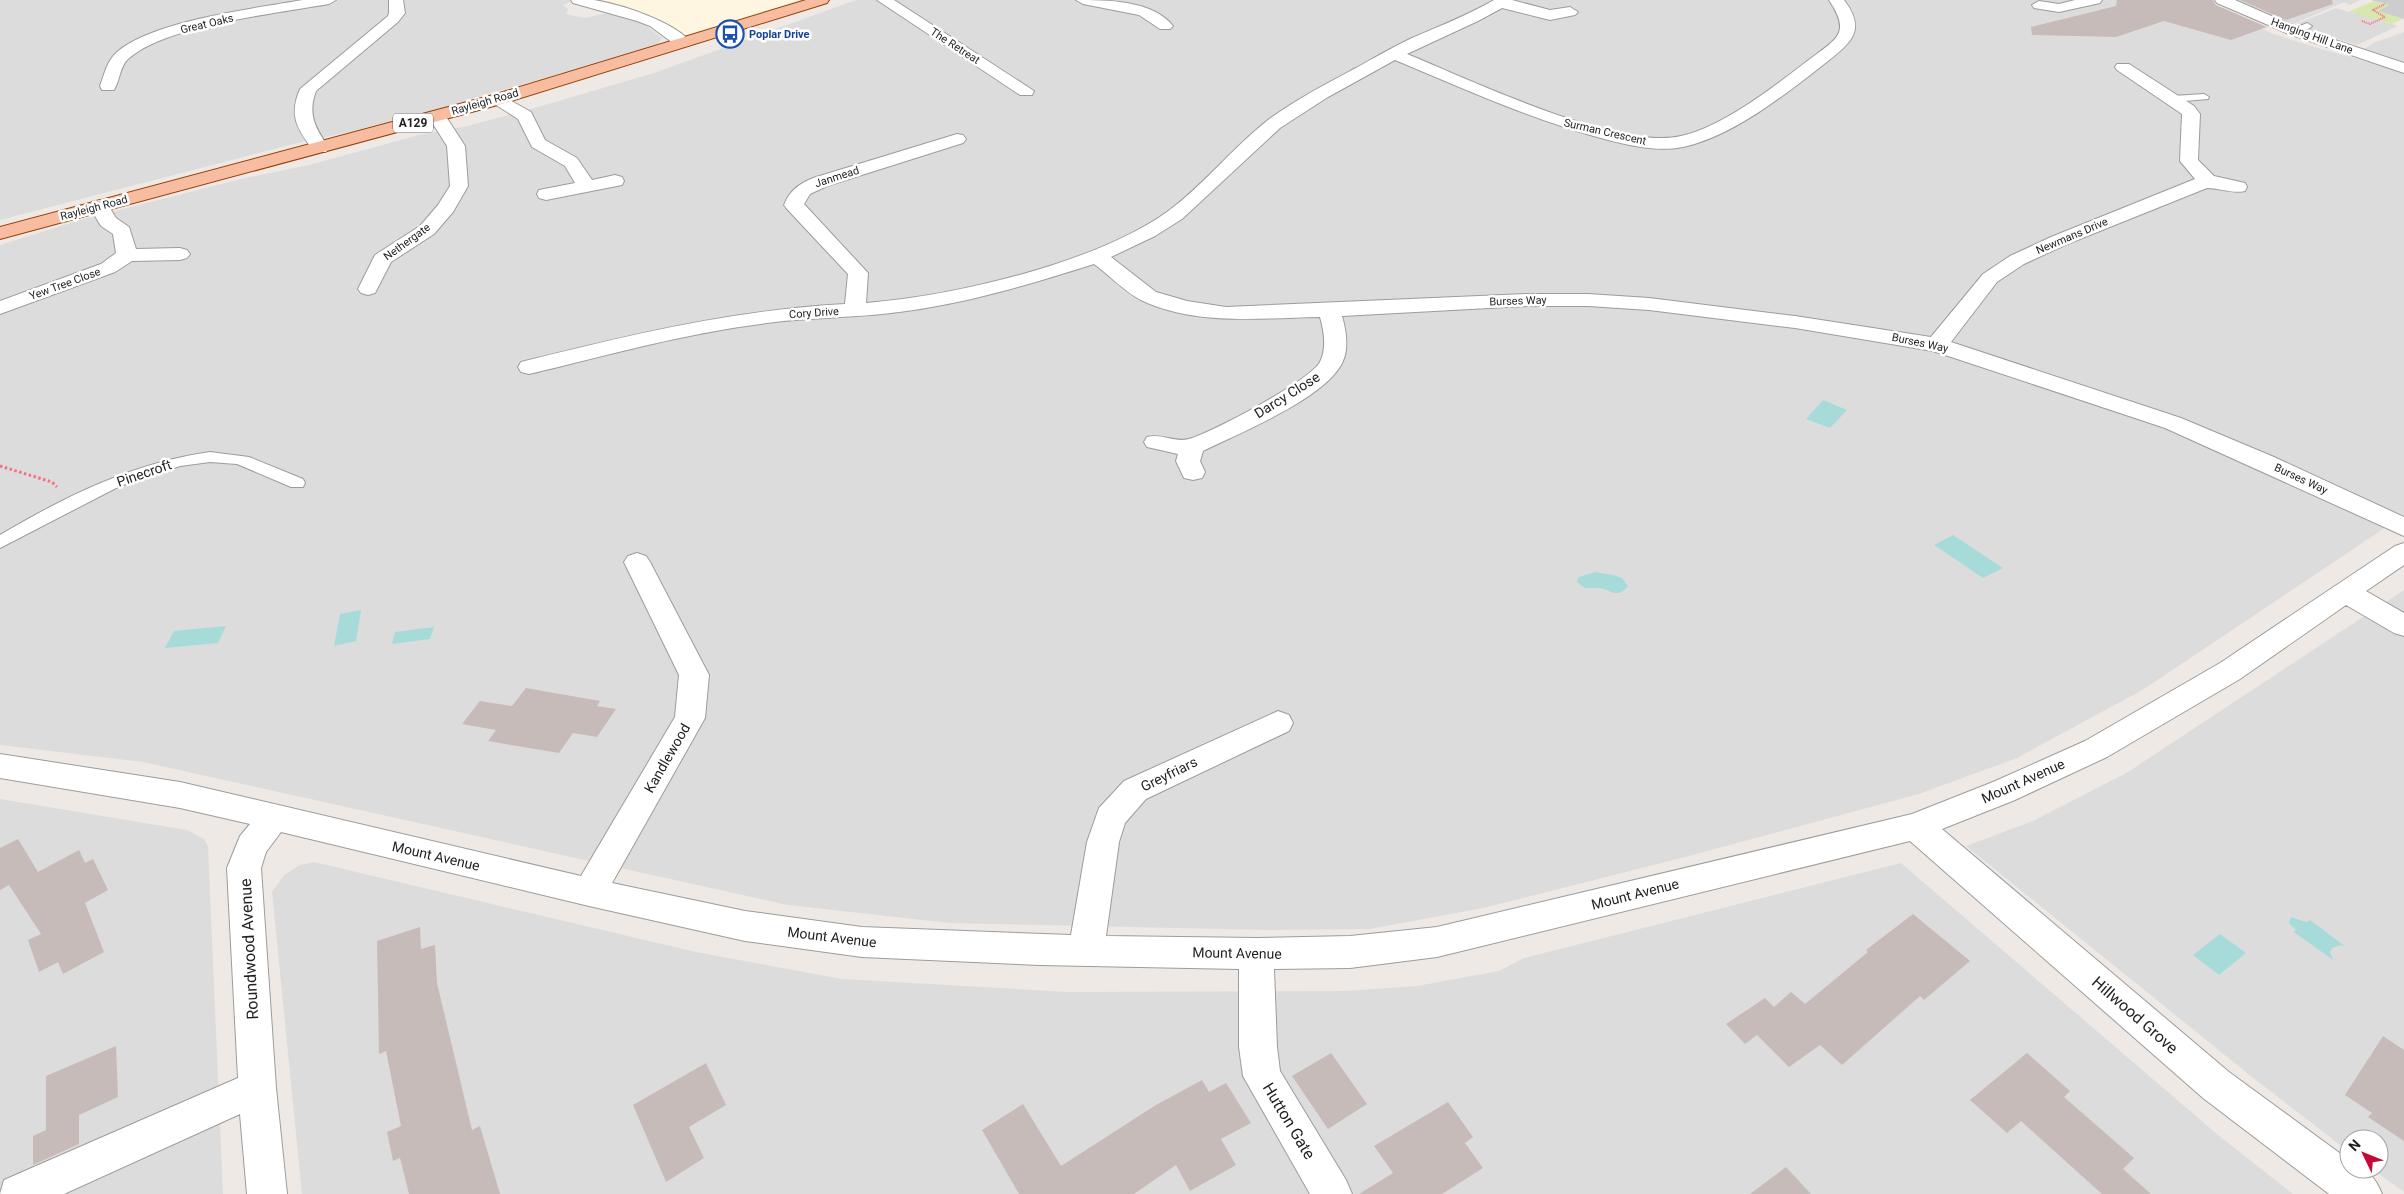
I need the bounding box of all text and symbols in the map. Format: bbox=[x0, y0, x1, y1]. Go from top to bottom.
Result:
street label: Great Oaks bbox=[179, 12, 235, 36]
street label: Hanging Hill Lane bbox=[2269, 15, 2355, 57]
bus stop icon: Poplar Drive bbox=[715, 19, 745, 49]
street label: The Retreat bbox=[928, 25, 983, 67]
place label: Poplar Drive bbox=[749, 28, 810, 41]
street label: Rayleigh Road bbox=[450, 86, 520, 118]
road number: A129 bbox=[393, 114, 433, 132]
street label: Surman Crescent bbox=[1562, 116, 1648, 148]
street label: Janmead bbox=[813, 164, 861, 190]
street label: Rayleigh Road bbox=[59, 193, 129, 223]
street label: Newmans Drive bbox=[2034, 215, 2110, 257]
street label: Nethergate bbox=[381, 221, 433, 263]
street label: Yew Tree Close bbox=[28, 265, 102, 303]
street label: Burses Way bbox=[1489, 293, 1548, 308]
street label: Cory Drive bbox=[789, 305, 840, 321]
street label: Burses Way bbox=[1891, 331, 1950, 355]
street label: Darcy Close bbox=[1251, 369, 1323, 421]
street label: Pinecroft bbox=[115, 456, 174, 490]
street label: Burses Way bbox=[2272, 461, 2330, 497]
street label: Kandlewood bbox=[641, 721, 693, 795]
street label: Greyfriars bbox=[1138, 753, 1200, 795]
street label: Mount Avenue bbox=[1979, 755, 2067, 807]
street label: Mount Avenue bbox=[391, 838, 481, 874]
street label: Mount Avenue bbox=[1590, 875, 1680, 913]
street label: Roundwood Avenue bbox=[236, 878, 262, 1020]
street label: Mount Avenue bbox=[787, 924, 877, 950]
street label: Mount Avenue bbox=[1192, 944, 1282, 962]
street label: Hillwood Grove bbox=[2088, 973, 2182, 1057]
street label: Hutton Gate bbox=[1259, 1079, 1319, 1163]
north arrow bbox=[2339, 1129, 2389, 1179]
text: N bbox=[2345, 1136, 2364, 1154]

